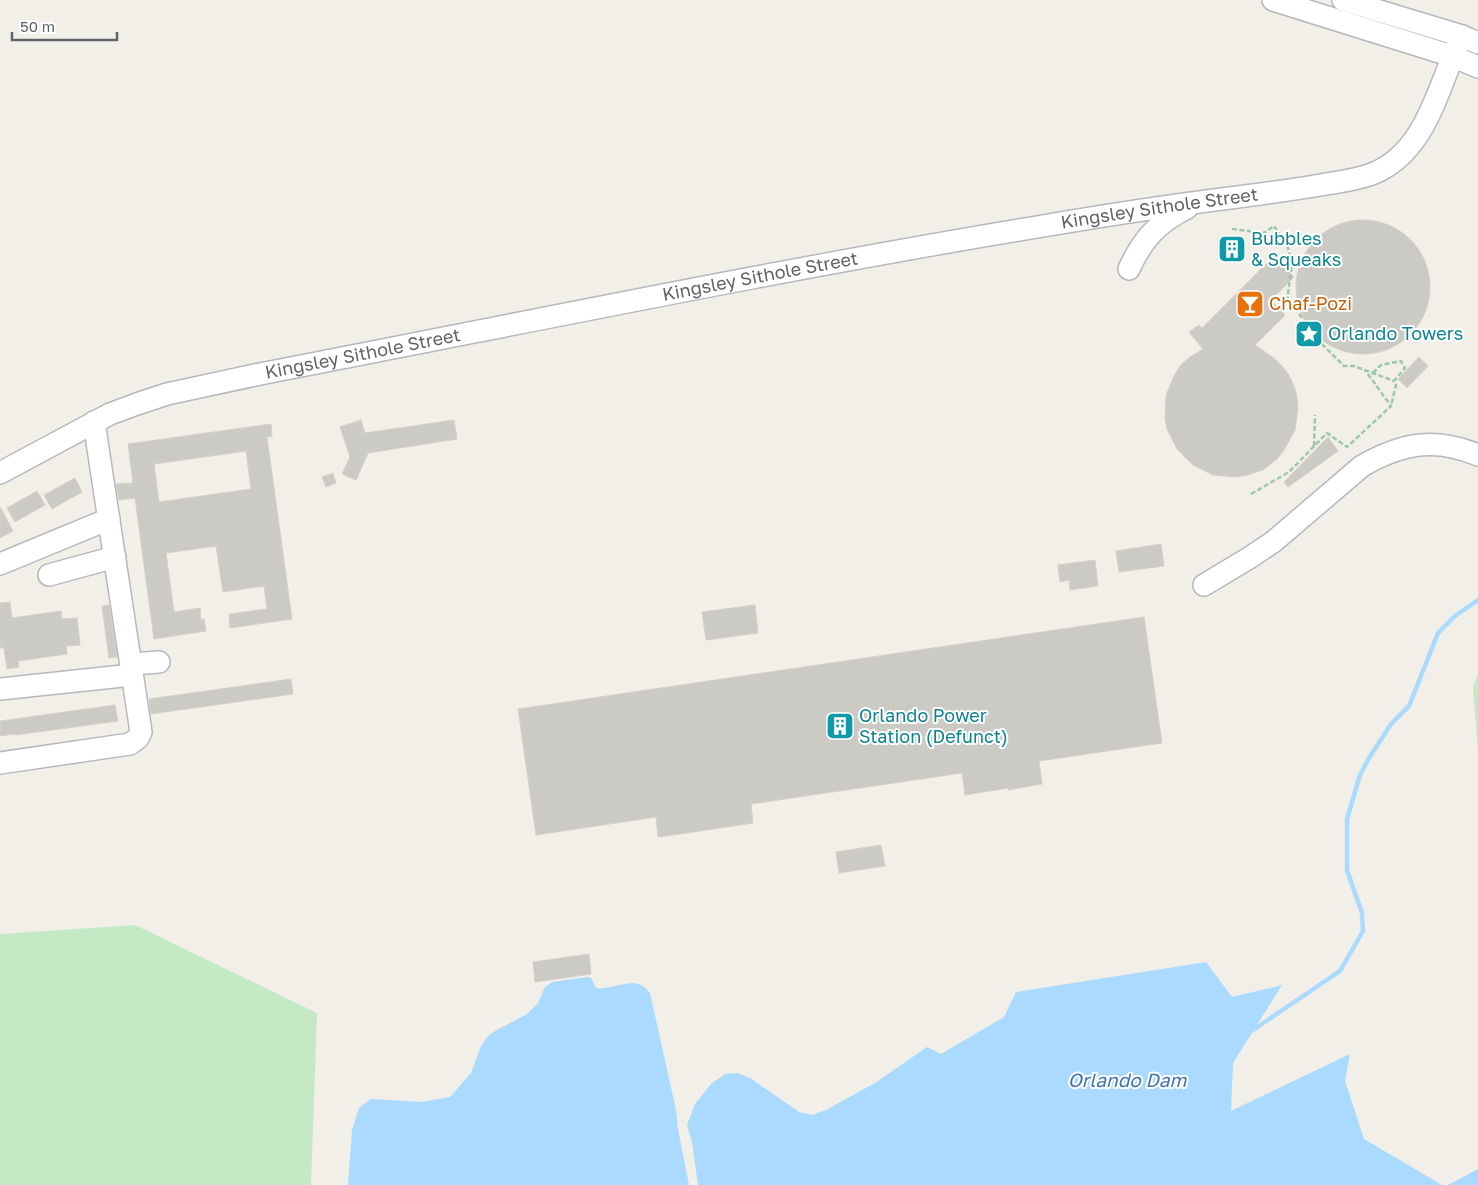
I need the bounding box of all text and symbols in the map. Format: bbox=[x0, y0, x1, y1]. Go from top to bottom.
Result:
scale bar bbox=[12, 10, 118, 42]
text: 50 m bbox=[20, 17, 55, 35]
street label: Kingsley Sithole Street bbox=[1059, 182, 1259, 233]
place label: Bubbles & Squeaks bbox=[1251, 227, 1341, 270]
building icon: Bubbles & Squeaks bbox=[1217, 234, 1247, 264]
street label: Kingsley Sithole Street bbox=[660, 246, 860, 305]
bar icon: Chaf-Pozi bbox=[1235, 289, 1265, 319]
place label: Chaf-Pozi bbox=[1269, 292, 1352, 314]
place icon: Orlando Towers bbox=[1294, 319, 1324, 349]
place label: Orlando Towers bbox=[1328, 322, 1463, 344]
street label: Kingsley Sithole Street bbox=[263, 323, 462, 383]
place label: Orlando Power Station (Defunct) bbox=[859, 704, 1008, 747]
building icon: Orlando Power Station (Defunct) bbox=[825, 711, 855, 741]
water label: Orlando Dam bbox=[1068, 1068, 1188, 1091]

